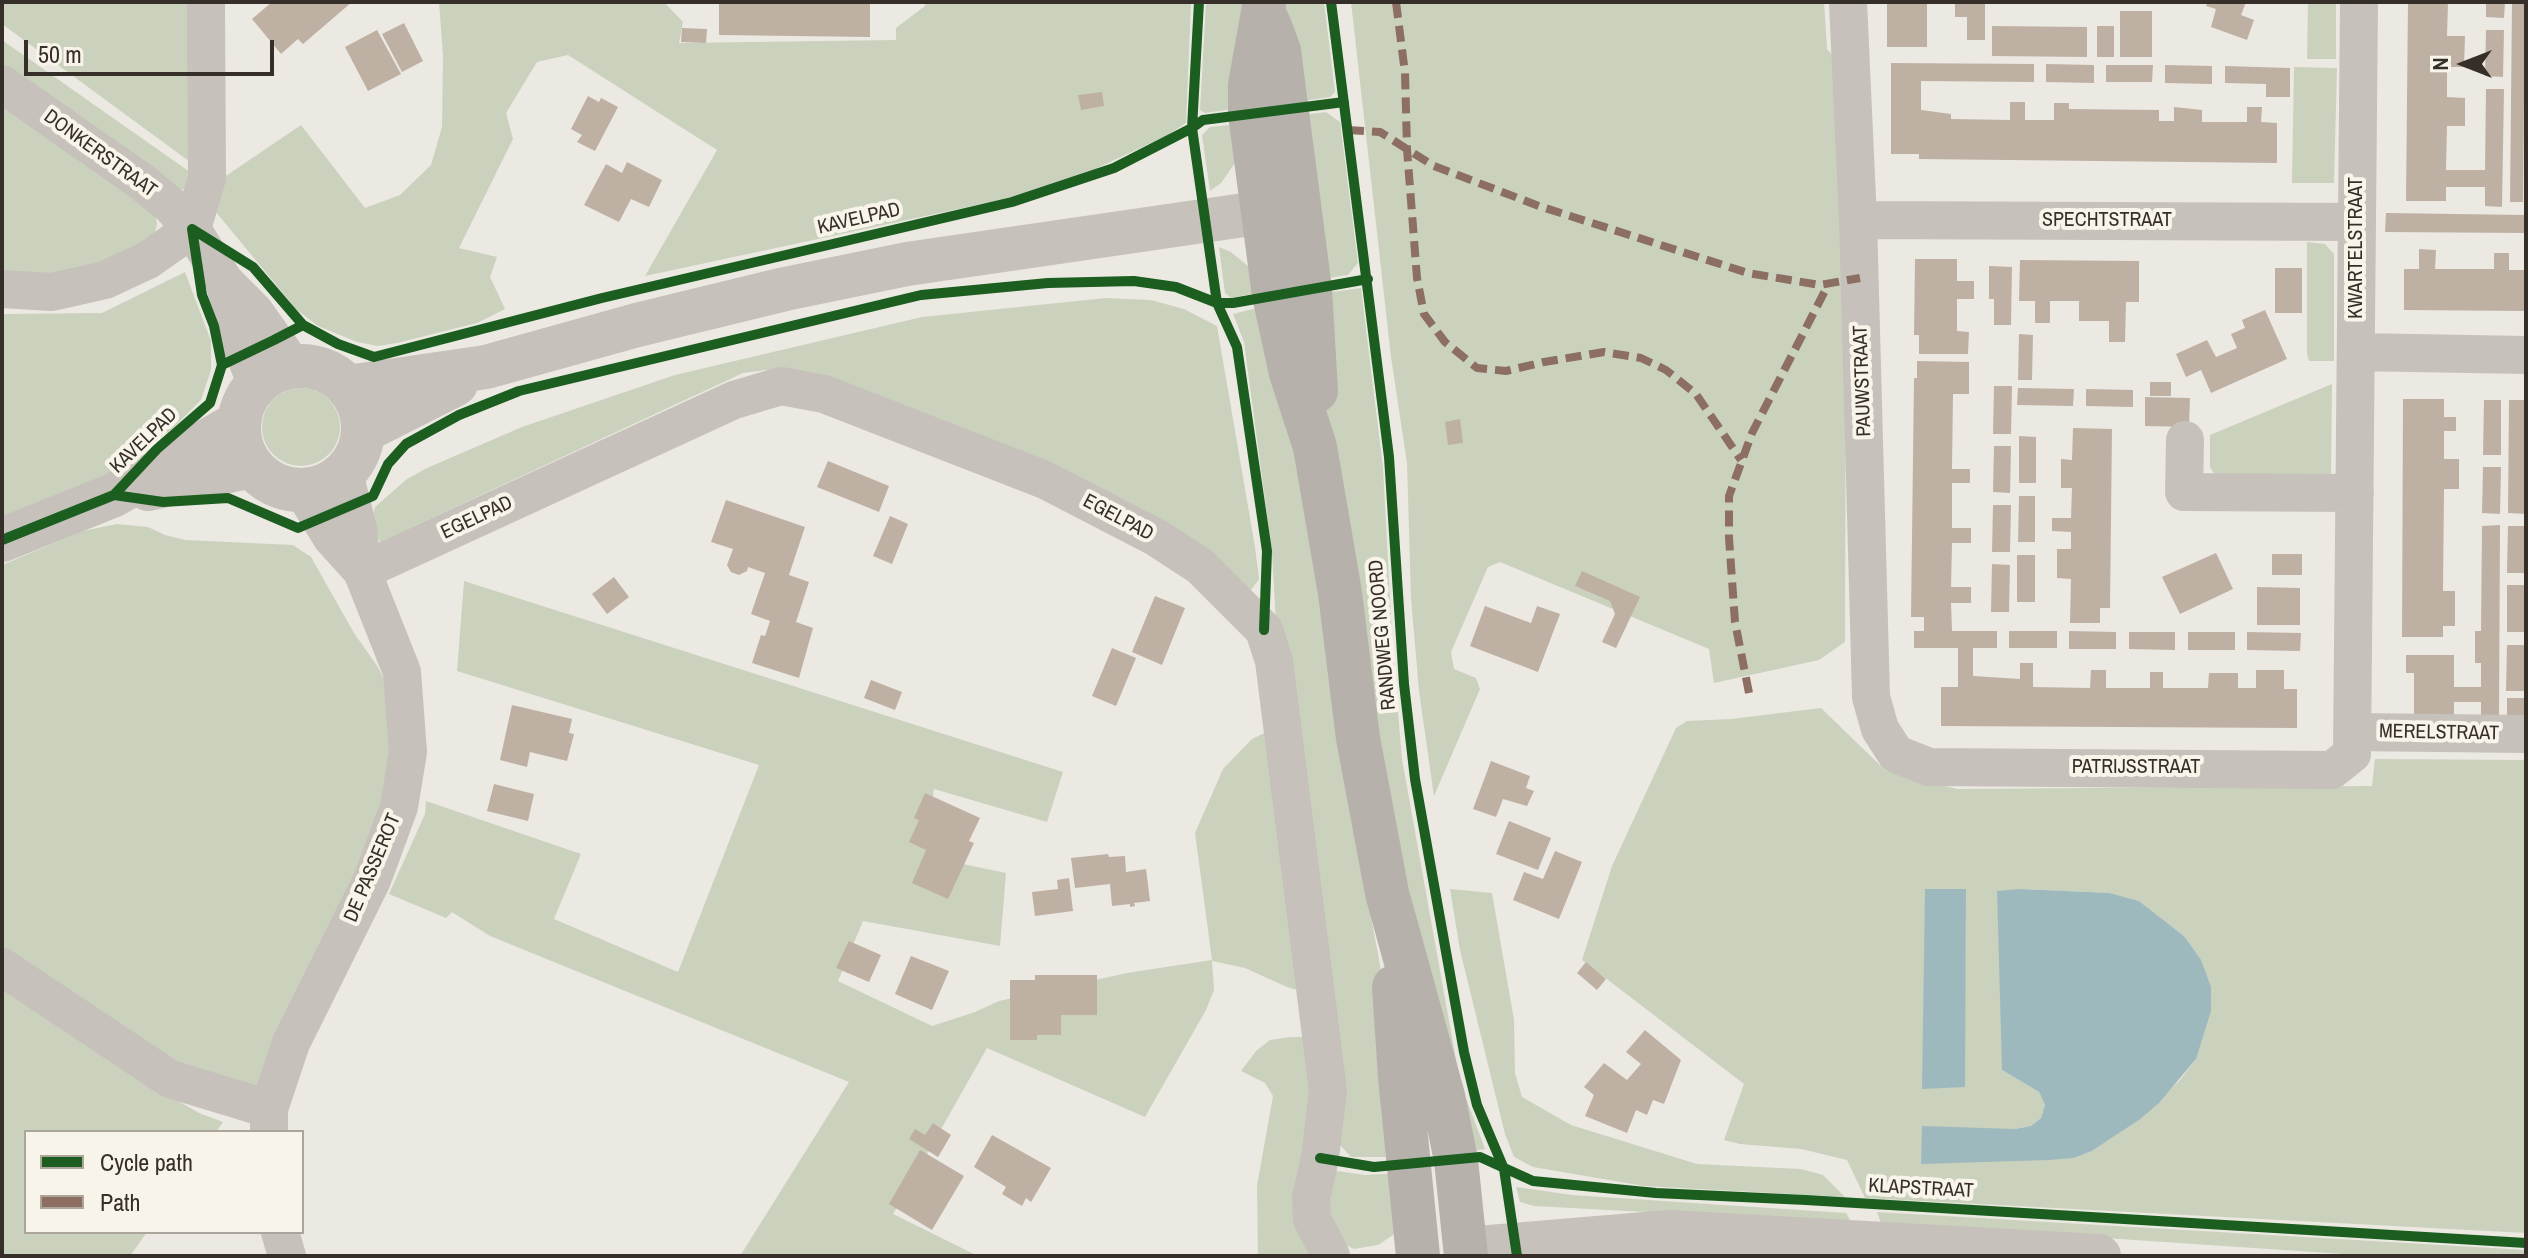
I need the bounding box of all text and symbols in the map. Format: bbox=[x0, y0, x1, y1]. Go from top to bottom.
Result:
scale bar bbox=[28, 24, 278, 74]
north arrow bbox=[2424, 24, 2504, 104]
text: 50 m bbox=[38, 38, 82, 70]
text: N bbox=[2425, 57, 2455, 71]
street label: DONKERSTRAAT bbox=[39, 105, 161, 203]
street label: KWARTELSTRAAT bbox=[2345, 177, 2369, 319]
street label: KAVELPAD bbox=[815, 198, 903, 240]
street label: SPECHTSTRAAT bbox=[2042, 209, 2172, 233]
street label: PAUWSTRAAT bbox=[1849, 325, 1877, 437]
street label: KAVELPAD bbox=[105, 403, 183, 479]
street label: EGELPAD bbox=[1079, 489, 1157, 547]
street label: EGELPAD bbox=[437, 491, 517, 545]
street label: RANDWEG NOORD bbox=[1364, 559, 1402, 711]
street label: MERELSTRAAT bbox=[2379, 720, 2499, 746]
street label: PATRIJSSTRAAT bbox=[2072, 756, 2200, 780]
street label: DE PASSEROT bbox=[339, 810, 407, 926]
legend bbox=[24, 1130, 304, 1234]
text: Cycle path bbox=[100, 1146, 193, 1178]
street label: KLAPSTRAAT bbox=[1868, 1174, 1974, 1204]
text: Path bbox=[100, 1186, 141, 1218]

